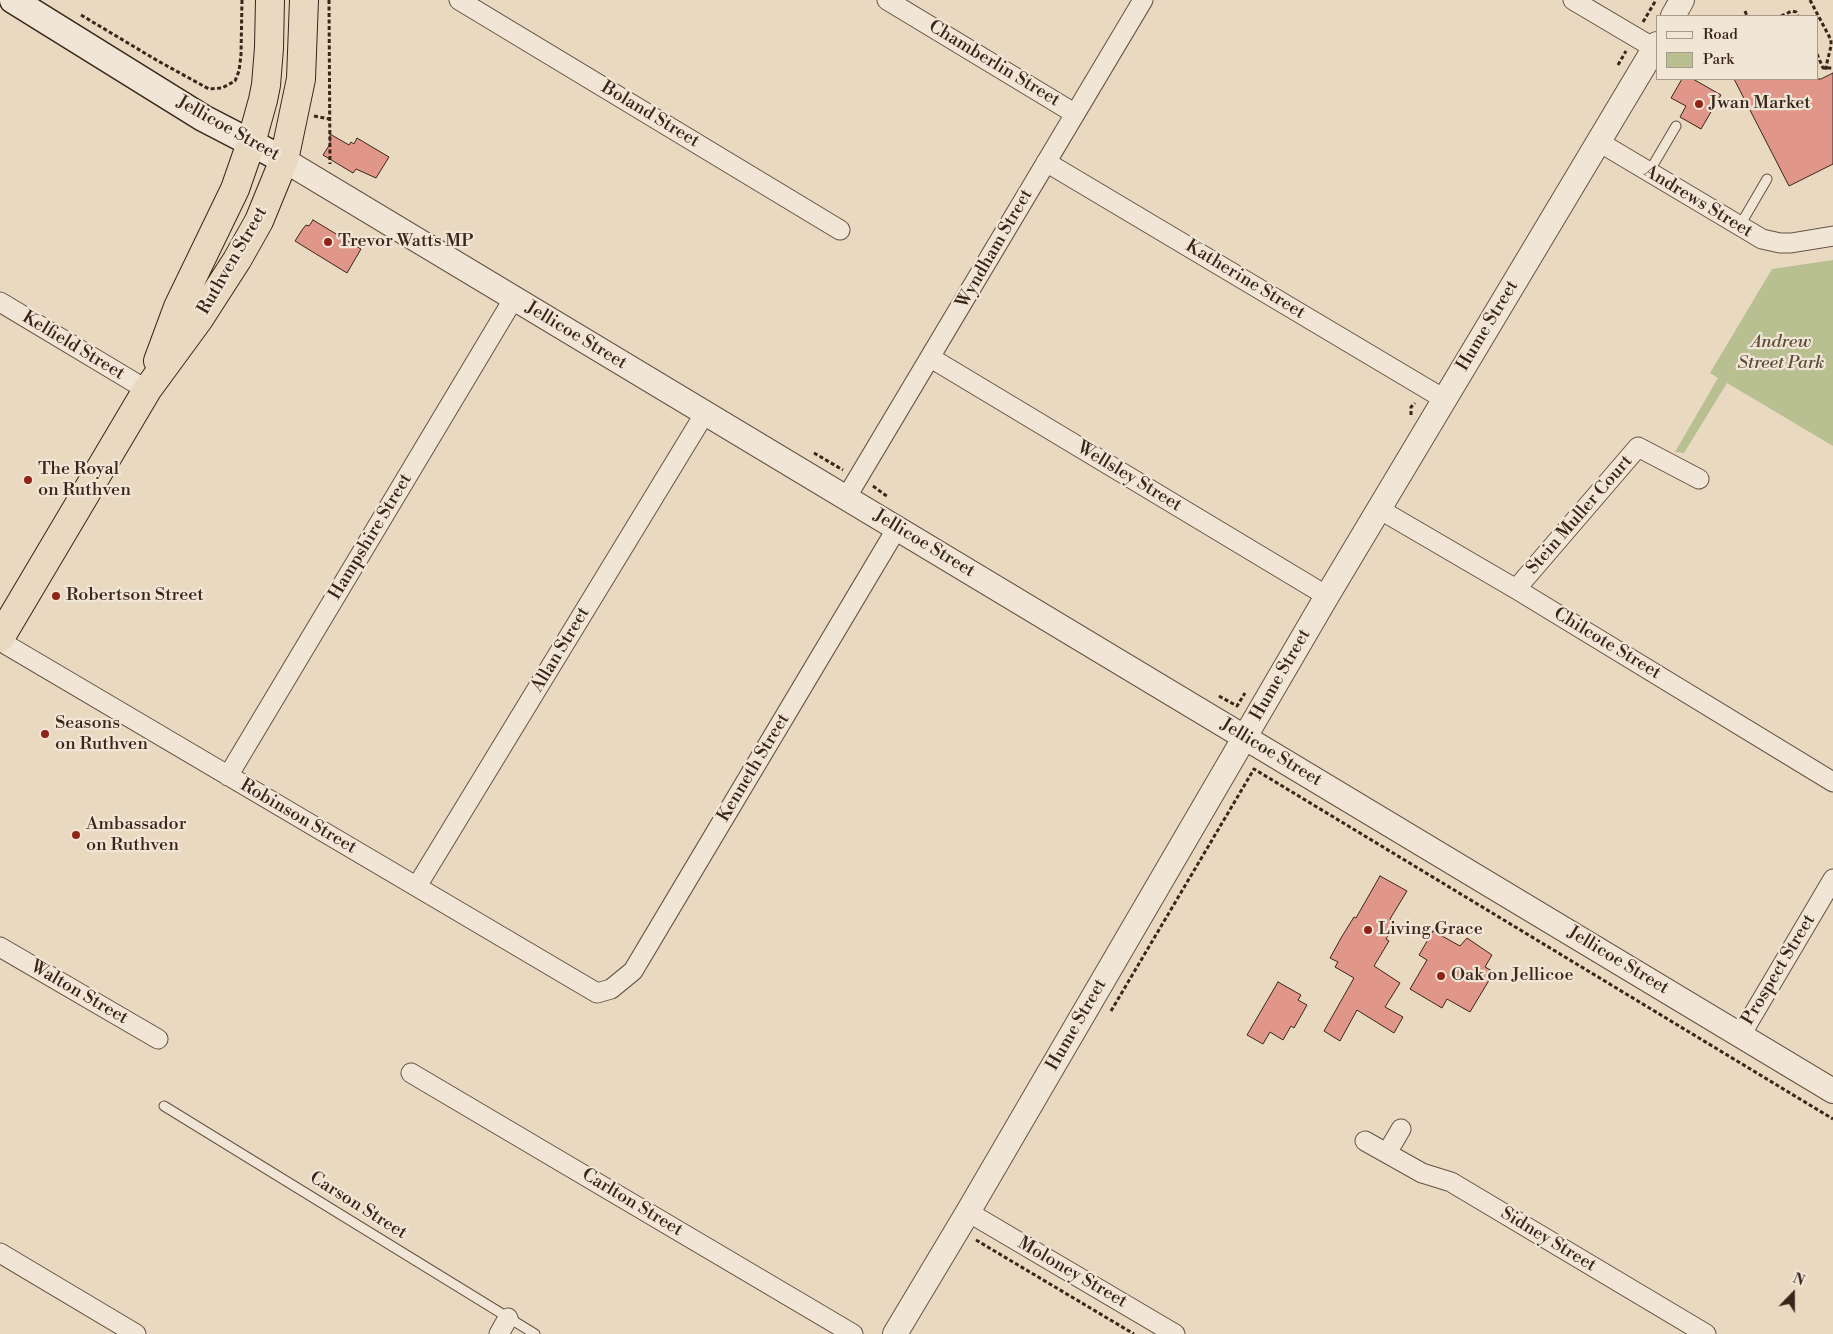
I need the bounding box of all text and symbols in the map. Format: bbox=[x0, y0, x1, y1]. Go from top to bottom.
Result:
legend bbox=[1656, 15, 1818, 80]
street label: Chamberlin Street bbox=[924, 16, 1064, 112]
text: Road bbox=[1703, 25, 1738, 44]
text: Park bbox=[1703, 50, 1734, 69]
street label: Boland Street bbox=[597, 77, 703, 153]
street label: Jellicoe Street bbox=[173, 92, 283, 166]
place label: Jwan Market bbox=[1709, 93, 1811, 115]
marker: Jwan Market bbox=[1693, 98, 1705, 110]
street label: Andrews Street bbox=[1640, 161, 1756, 243]
street label: Wyndham Street bbox=[952, 186, 1038, 312]
street label: Ruthven Street bbox=[193, 203, 273, 319]
place label: Trevor Watts MP bbox=[338, 231, 474, 253]
marker: Trevor Watts MP bbox=[322, 236, 334, 248]
street label: Katherine Street bbox=[1181, 236, 1309, 324]
street label: Hume Street bbox=[1452, 277, 1524, 375]
street label: Jellicoe Street bbox=[521, 297, 631, 375]
street label: Kelfield Street bbox=[18, 307, 128, 385]
park label: Andrew Street Park bbox=[1738, 332, 1824, 374]
street label: Wellsley Street bbox=[1073, 437, 1185, 517]
street label: Stein Muller Court bbox=[1522, 451, 1638, 579]
place label: The Royal on Ruthven bbox=[38, 459, 131, 502]
street label: Hampshire Street bbox=[325, 470, 417, 604]
marker: The Royal on Ruthven bbox=[22, 474, 34, 486]
street label: Jellicoe Street bbox=[869, 505, 979, 583]
place label: Robertson Street bbox=[66, 585, 204, 607]
marker: Robertson Street bbox=[50, 590, 62, 602]
street label: Chilcote Street bbox=[1549, 603, 1665, 685]
street label: Allan Street bbox=[527, 604, 595, 696]
street label: Hume Street bbox=[1246, 625, 1316, 725]
street label: Kenneth Street bbox=[713, 710, 795, 826]
place label: Seasons on Ruthven bbox=[55, 713, 148, 756]
street label: Jellicoe Street bbox=[1216, 714, 1326, 792]
marker: Seasons on Ruthven bbox=[39, 728, 51, 740]
street label: Robinson Street bbox=[236, 775, 360, 859]
place label: Ambassador on Ruthven bbox=[86, 814, 186, 856]
marker: Ambassador on Ruthven bbox=[70, 829, 82, 841]
street label: Prospect Street bbox=[1737, 911, 1821, 1029]
place label: Living Grace bbox=[1378, 919, 1483, 941]
street label: Jellicoe Street bbox=[1563, 922, 1673, 1000]
marker: Living Grace bbox=[1362, 924, 1374, 936]
street label: Walton Street bbox=[26, 956, 132, 1030]
place label: Oak on Jellicoe bbox=[1451, 965, 1574, 987]
marker: Oak on Jellicoe bbox=[1435, 970, 1447, 982]
street label: Hume Street bbox=[1042, 975, 1112, 1075]
street label: Carlton Street bbox=[578, 1164, 686, 1242]
street label: Carson Street bbox=[305, 1168, 411, 1244]
street label: Sidney Street bbox=[1496, 1203, 1600, 1277]
street label: Moloney Street bbox=[1014, 1233, 1130, 1313]
north arrow bbox=[1768, 1269, 1818, 1319]
text: N bbox=[1790, 1270, 1807, 1291]

